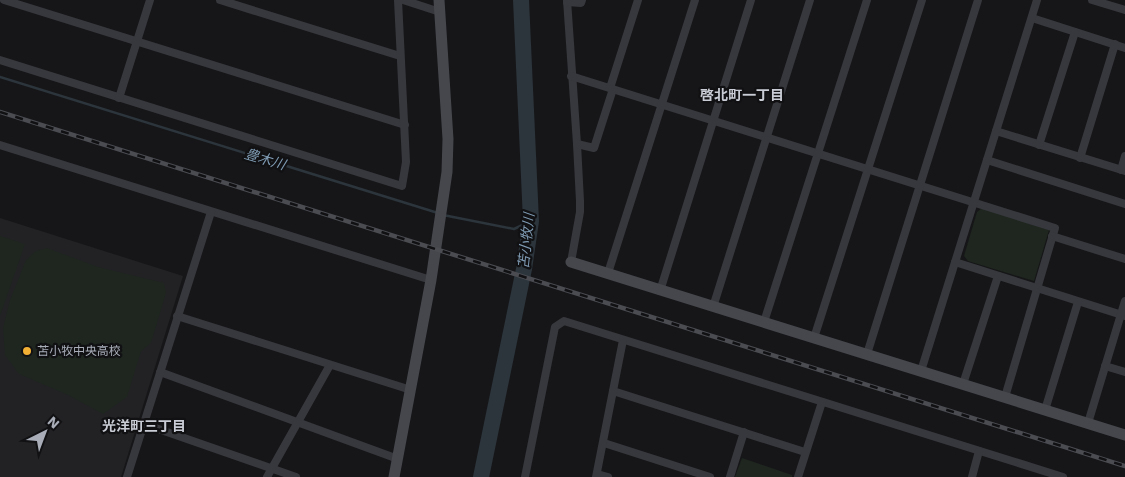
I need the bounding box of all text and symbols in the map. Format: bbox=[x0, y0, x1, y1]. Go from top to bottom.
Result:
district label: 啓北町一丁目 bbox=[700, 87, 784, 103]
water label: 豊木川 bbox=[243, 145, 289, 173]
water label: 苫小牧川 bbox=[515, 210, 537, 270]
place label: 苫小牧中央高校 bbox=[37, 344, 121, 358]
marker: 苫小牧中央高校 bbox=[21, 345, 33, 357]
north arrow bbox=[20, 407, 70, 457]
text: N bbox=[44, 413, 63, 432]
district label: 光洋町三丁目 bbox=[102, 418, 186, 434]

